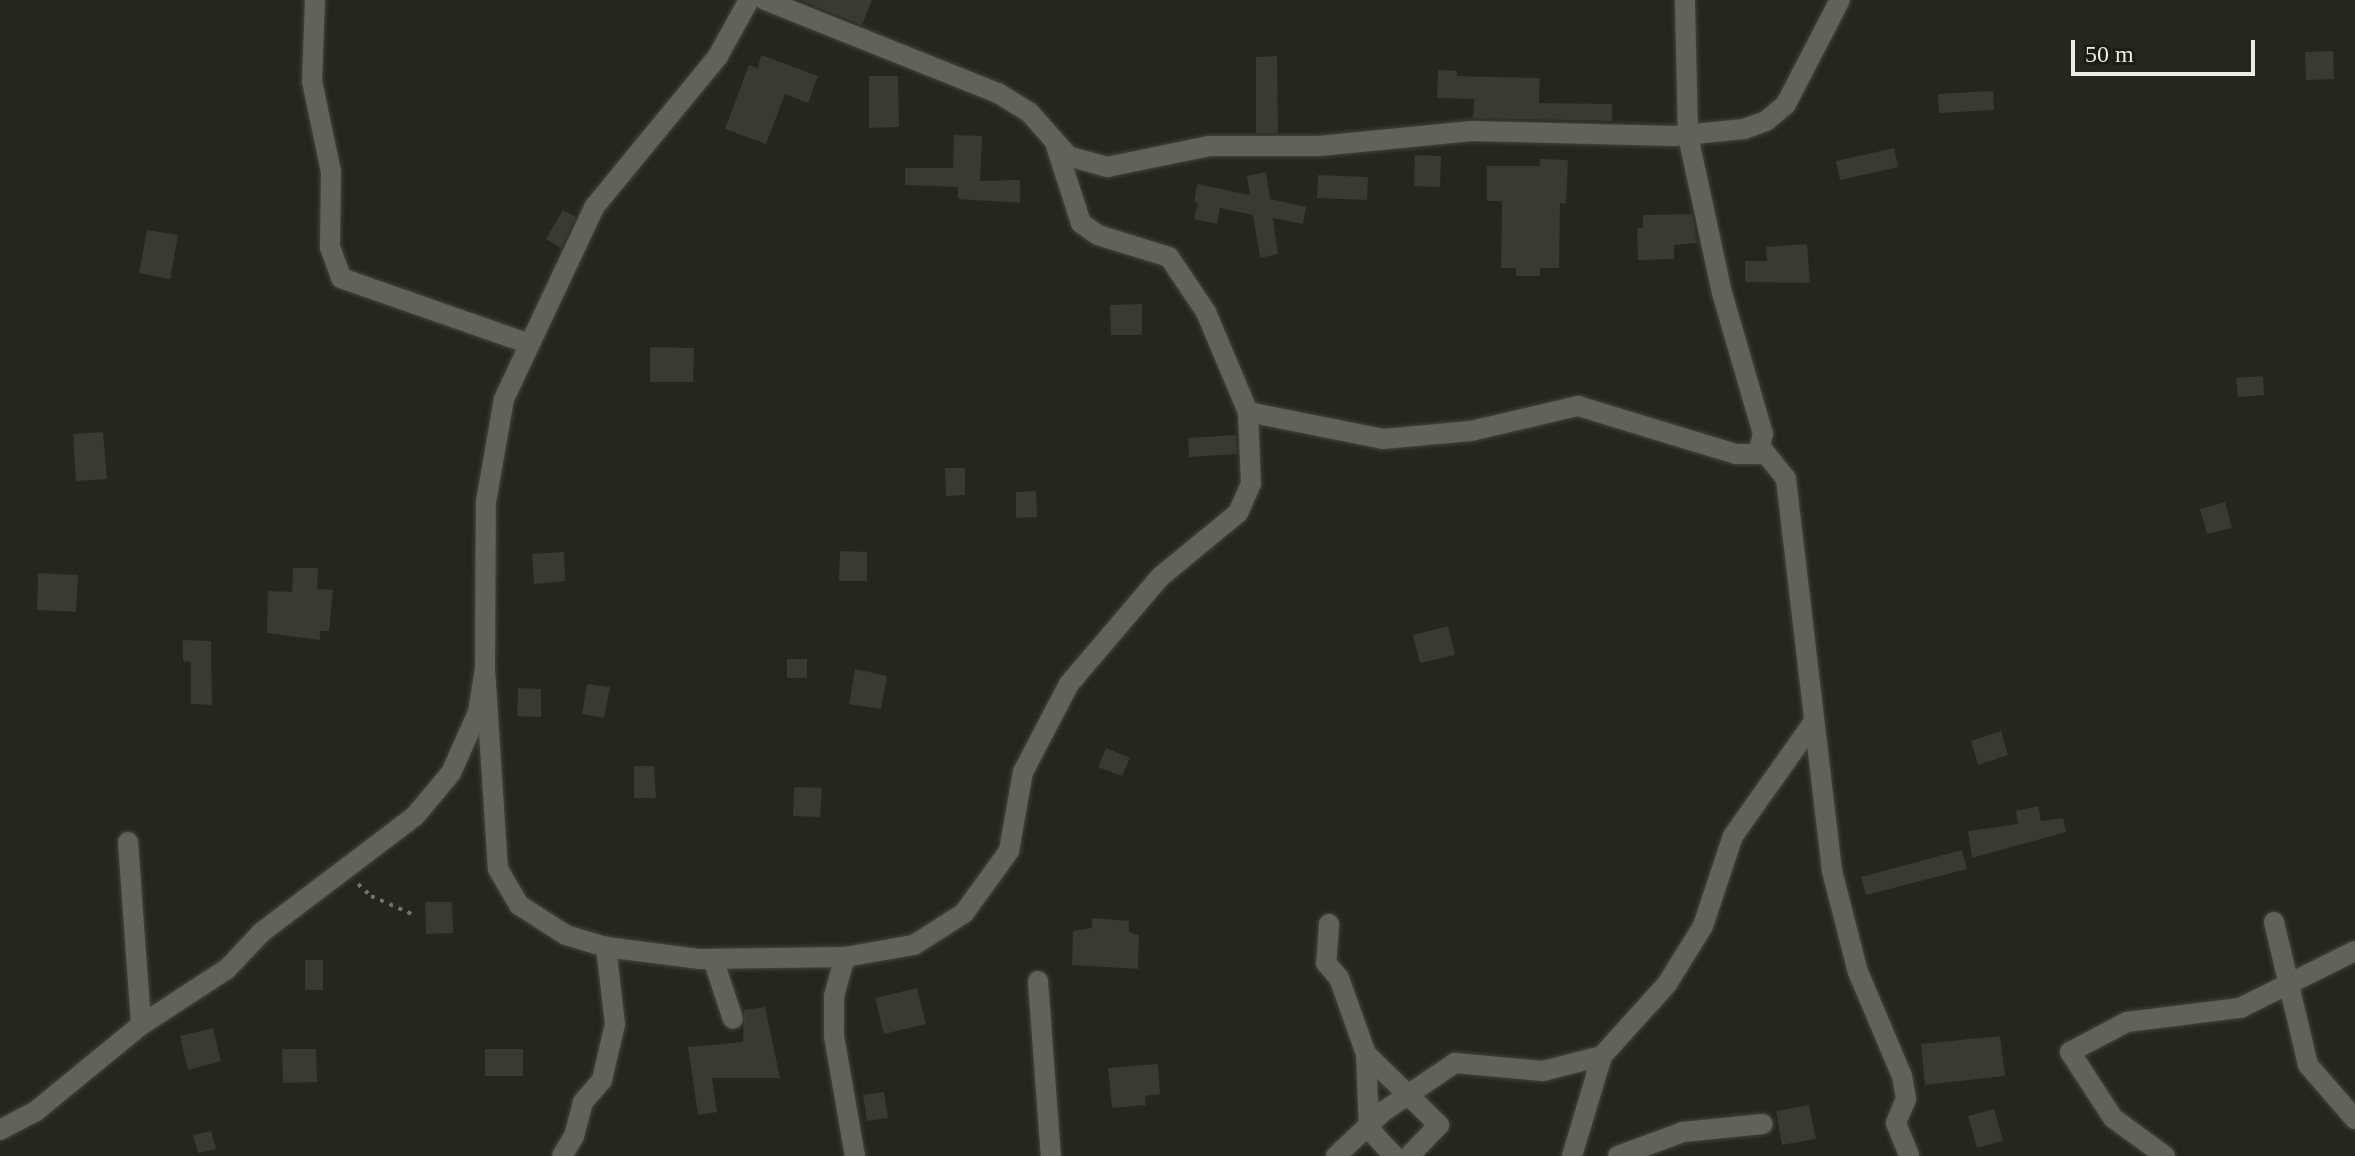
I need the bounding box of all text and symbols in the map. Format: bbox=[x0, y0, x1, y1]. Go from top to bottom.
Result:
scale bar bbox=[2075, 24, 2259, 74]
text: 50 m bbox=[2085, 41, 2134, 67]

